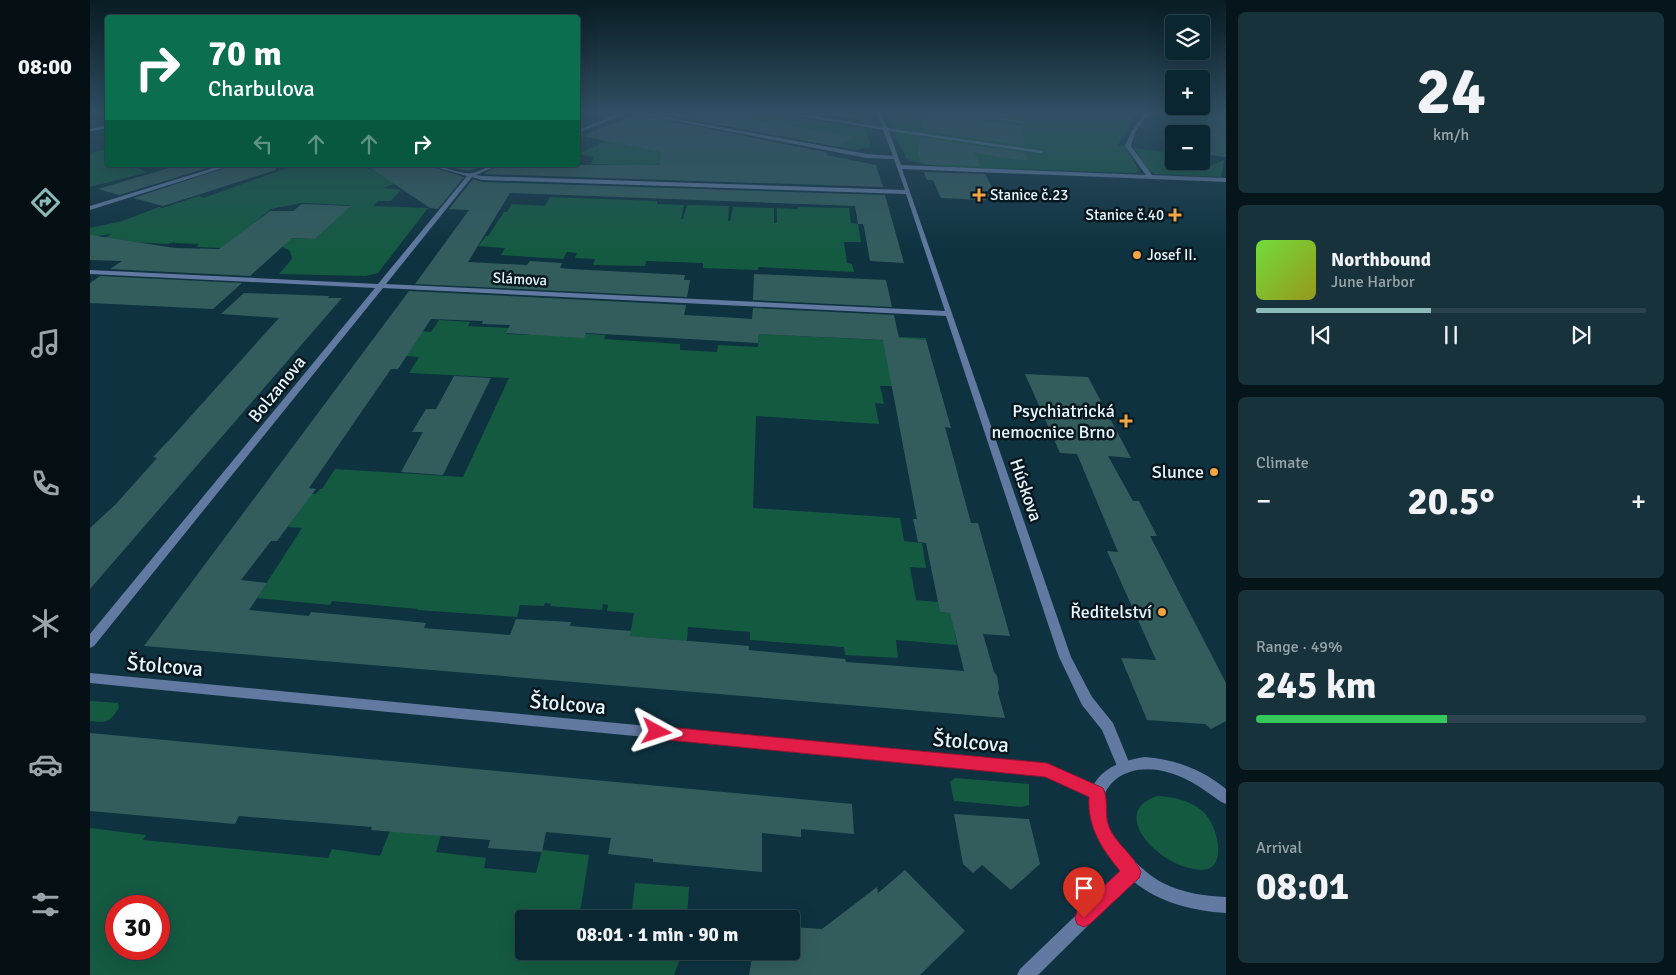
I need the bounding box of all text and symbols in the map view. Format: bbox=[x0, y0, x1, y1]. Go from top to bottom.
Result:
map controls bbox=[1165, 15, 1210, 170]
button: layers bbox=[1165, 15, 1210, 60]
text: 70 m bbox=[208, 32, 282, 75]
icon: right bbox=[125, 35, 190, 100]
text: 24 bbox=[1416, 52, 1486, 132]
text: 08:00 bbox=[18, 53, 72, 80]
button: + bbox=[1165, 70, 1210, 115]
text: Charbulova bbox=[208, 75, 315, 102]
button: − bbox=[1165, 125, 1210, 170]
text: km/h bbox=[1433, 125, 1469, 145]
icon: left bbox=[249, 130, 277, 158]
icon: ahead bbox=[302, 130, 330, 158]
icon: ahead bbox=[355, 130, 383, 158]
icon: right bbox=[408, 130, 436, 158]
icon: directions bbox=[28, 185, 63, 220]
place label: Stanice č.23 bbox=[990, 186, 1068, 204]
marker: Stanice č.23 bbox=[972, 188, 986, 202]
place label: Stanice č.40 bbox=[1086, 206, 1164, 224]
marker: Stanice č.40 bbox=[1168, 208, 1182, 222]
place label: Josef II. bbox=[1147, 246, 1197, 264]
text: Northbound bbox=[1331, 248, 1431, 272]
marker: Josef II. bbox=[1131, 249, 1143, 261]
street label: Slámova bbox=[492, 269, 548, 289]
text: June Harbor bbox=[1331, 272, 1415, 292]
icon: previous bbox=[1307, 321, 1335, 349]
icon: pause bbox=[1437, 321, 1465, 349]
icon: next bbox=[1567, 321, 1595, 349]
icon: music bbox=[28, 326, 63, 361]
street label: Bolzanova bbox=[243, 351, 311, 427]
place label: Psychiatrická nemocnice Brno bbox=[992, 400, 1115, 443]
marker: Psychiatrická nemocnice Brno bbox=[1119, 414, 1133, 428]
text: Climate bbox=[1256, 453, 1309, 473]
street label: Húskova bbox=[1005, 456, 1047, 524]
place label: Slunce bbox=[1152, 461, 1204, 483]
icon: phone bbox=[28, 466, 63, 501]
marker: Slunce bbox=[1208, 466, 1220, 478]
text: 20.5° bbox=[1407, 478, 1495, 525]
text: − bbox=[1256, 484, 1271, 518]
text: + bbox=[1631, 484, 1646, 518]
place label: Ředitelství bbox=[1070, 601, 1152, 623]
icon: climate bbox=[28, 606, 63, 641]
marker: Ředitelství bbox=[1156, 606, 1168, 618]
text: Range · 49% bbox=[1256, 637, 1342, 657]
street label: Štolcova bbox=[126, 650, 204, 682]
text: 245 km bbox=[1256, 662, 1377, 709]
street label: Štolcova bbox=[529, 688, 607, 720]
position arrow bbox=[630, 705, 682, 757]
street label: Štolcova bbox=[932, 726, 1010, 758]
icon: car bbox=[28, 747, 63, 782]
text: Arrival bbox=[1256, 838, 1302, 858]
text: 08:01 bbox=[1256, 863, 1349, 910]
pin bbox=[1063, 867, 1105, 918]
icon: arrive bbox=[1070, 874, 1098, 902]
icon: filters bbox=[28, 887, 63, 922]
speed limit sign: 30 bbox=[105, 895, 170, 960]
text: 08:01 · 1 min · 90 m bbox=[577, 923, 738, 947]

